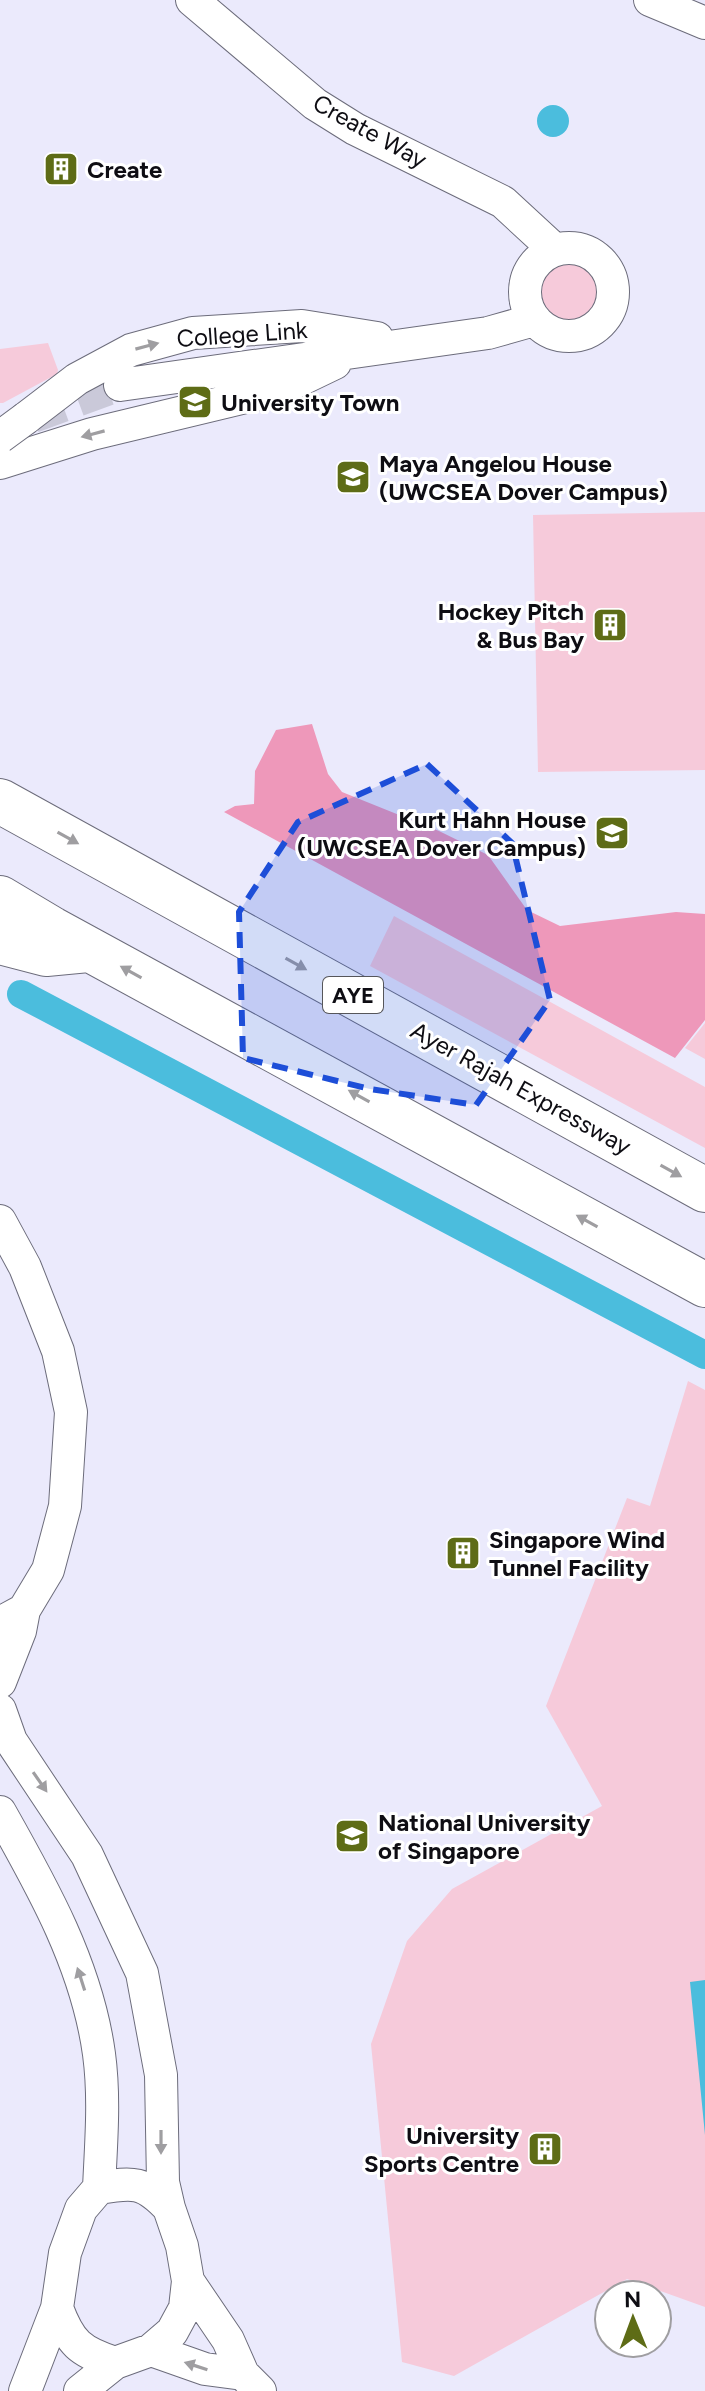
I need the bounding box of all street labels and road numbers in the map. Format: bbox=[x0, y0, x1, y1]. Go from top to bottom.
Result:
street label: Create Way bbox=[308, 88, 432, 174]
street label: College Link bbox=[176, 315, 309, 353]
road number: AYE bbox=[323, 977, 383, 1013]
street label: Ayer Rajah Expressway bbox=[406, 1015, 637, 1161]

